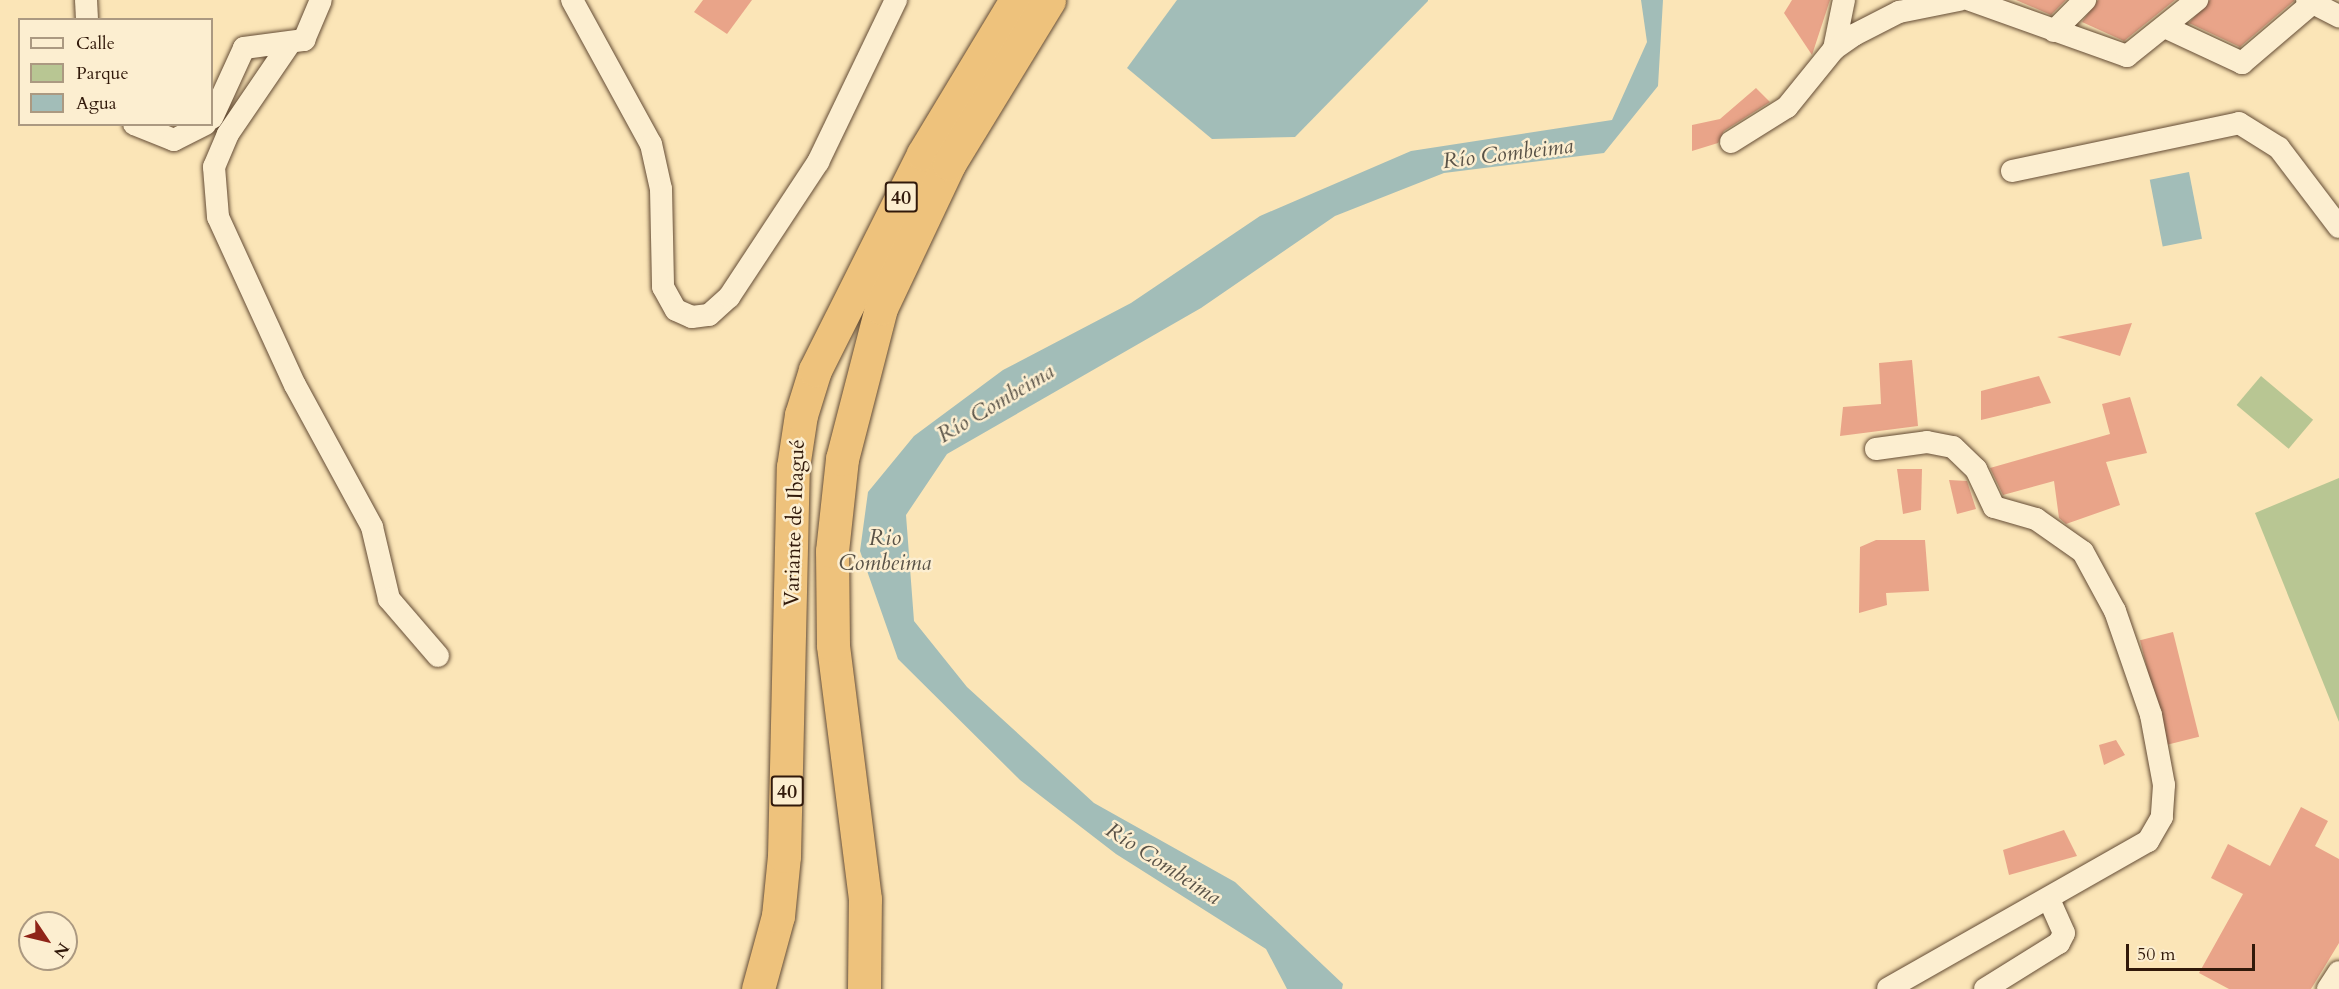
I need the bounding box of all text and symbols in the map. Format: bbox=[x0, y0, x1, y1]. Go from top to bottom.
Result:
legend bbox=[18, 18, 213, 126]
text: Calle bbox=[76, 31, 115, 56]
text: Parque bbox=[76, 61, 129, 86]
text: Agua bbox=[76, 91, 117, 116]
water label: Río Combeima bbox=[1441, 133, 1575, 175]
road number: 40 bbox=[884, 180, 918, 214]
water label: Río Combeima bbox=[933, 359, 1059, 449]
street label: Variante de Ibagué bbox=[779, 439, 811, 607]
water label: Rio Combeima bbox=[839, 525, 931, 576]
road number: 40 bbox=[770, 774, 804, 808]
water label: Río Combeima bbox=[1101, 817, 1225, 911]
north arrow bbox=[18, 911, 78, 971]
scale bar bbox=[2129, 932, 2258, 970]
text: N bbox=[48, 938, 74, 962]
text: 50 m bbox=[2137, 942, 2176, 967]

